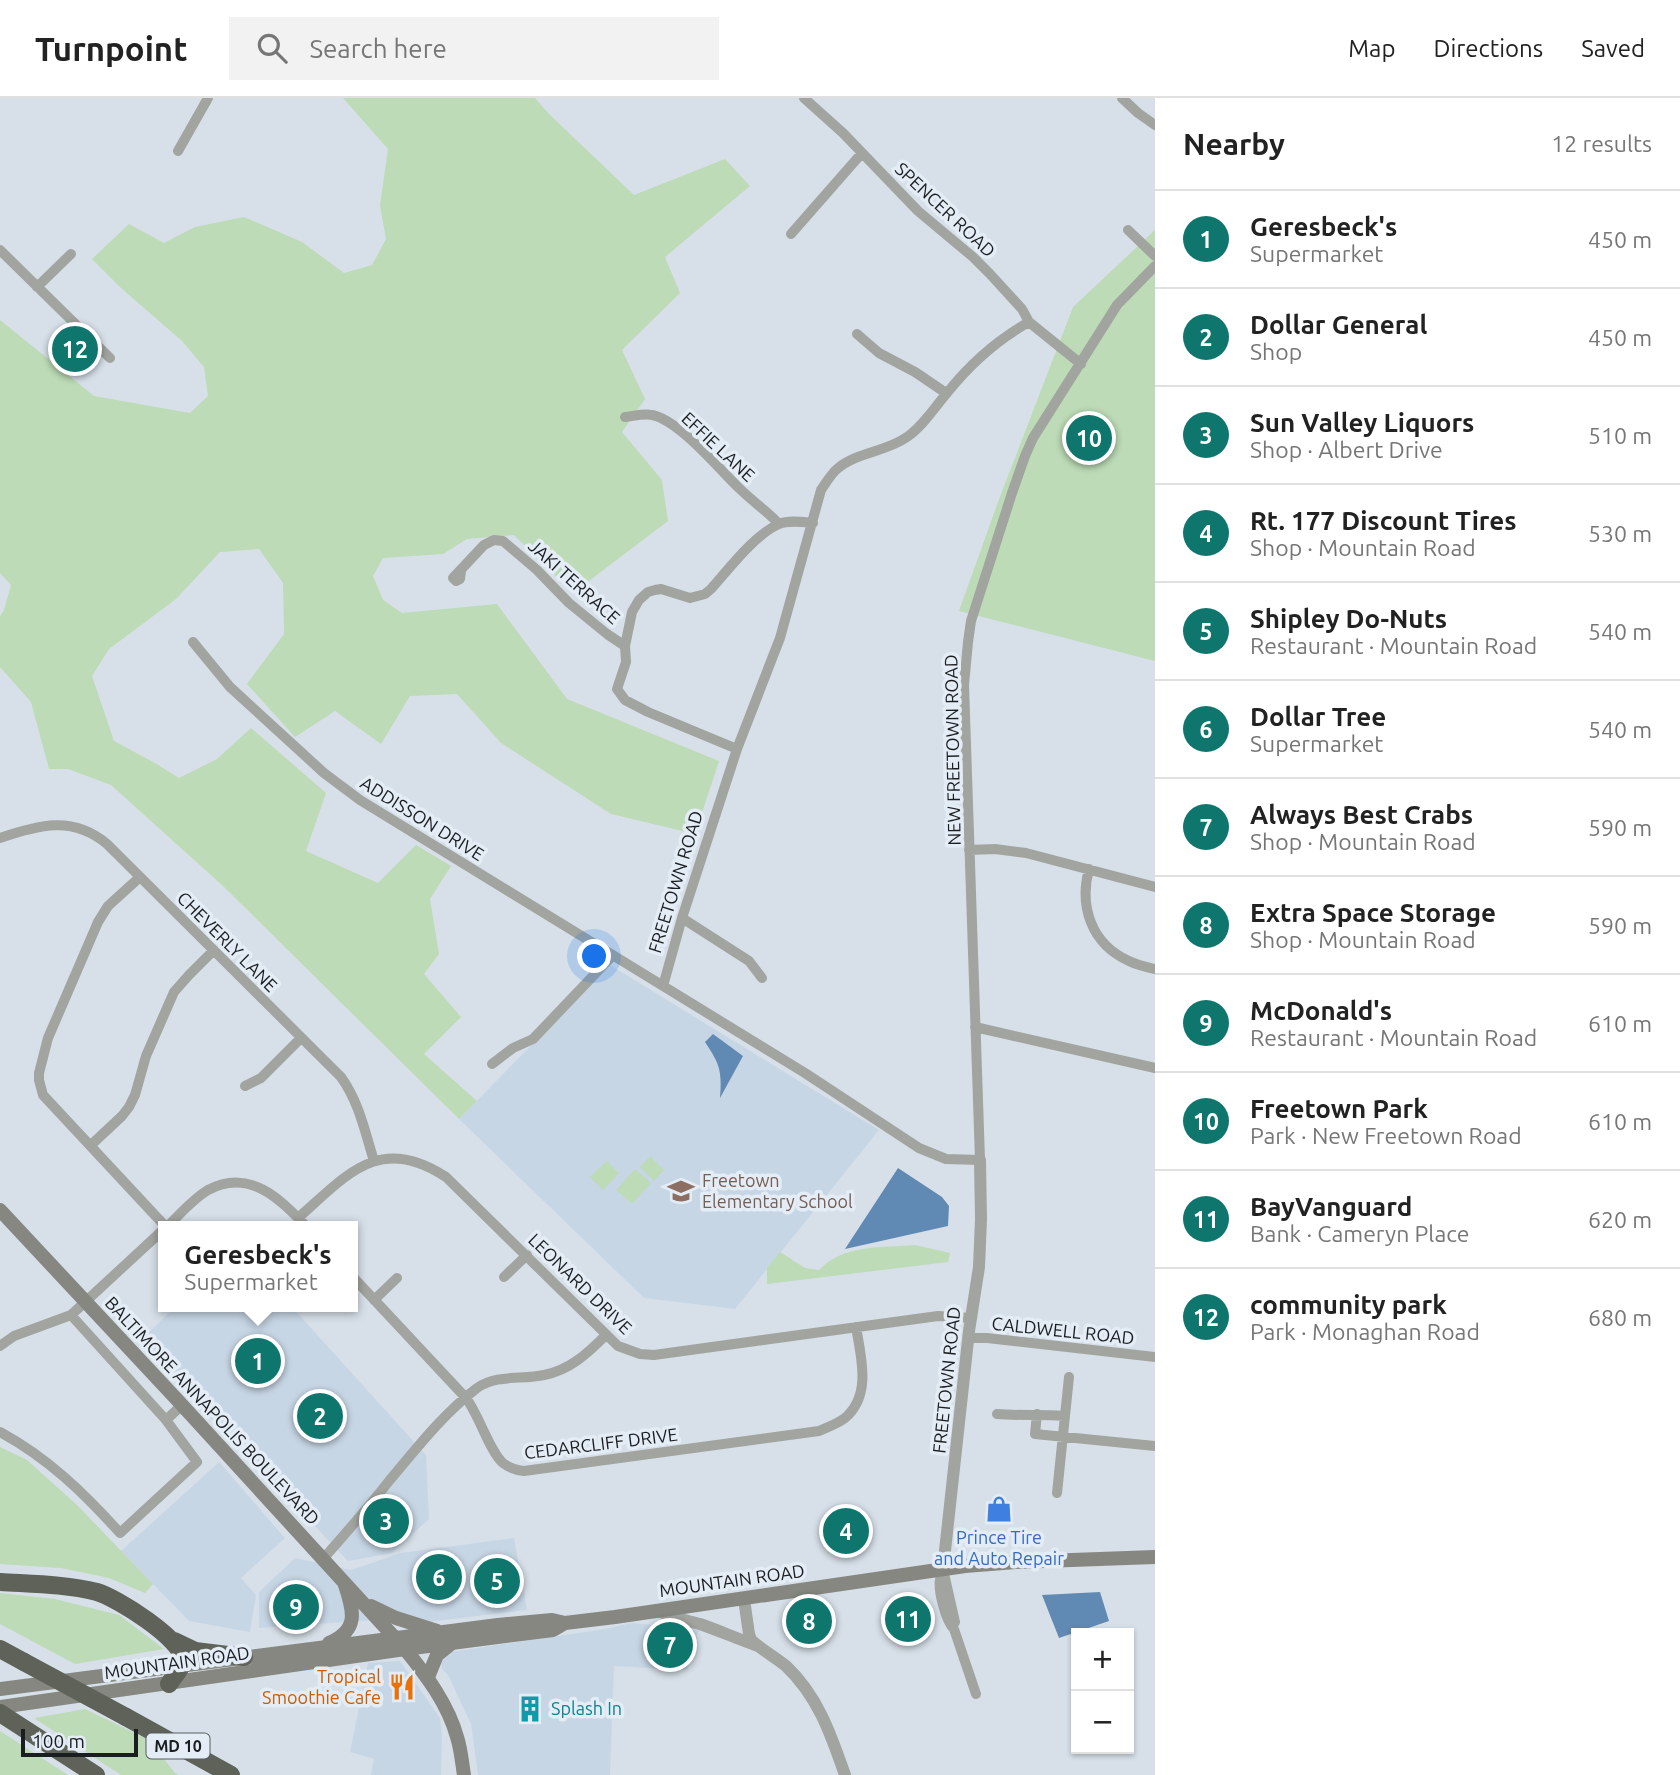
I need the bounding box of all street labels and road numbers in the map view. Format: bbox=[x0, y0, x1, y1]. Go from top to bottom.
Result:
street label: SPENCER ROAD bbox=[892, 158, 1000, 261]
street label: EFFIE LANE bbox=[678, 408, 759, 485]
street label: JAKI TERRACE bbox=[525, 535, 624, 627]
street label: NEW FREETOWN ROAD bbox=[940, 654, 964, 846]
street label: ADDISSON DRIVE bbox=[357, 772, 488, 864]
street label: FREETOWN ROAD bbox=[644, 808, 706, 955]
street label: CHEVERLY LANE bbox=[174, 887, 282, 995]
street label: LEONARD DRIVE bbox=[525, 1229, 636, 1338]
street label: BALTIMORE ANNAPOLIS BOULEVARD bbox=[102, 1292, 324, 1528]
street label: FREETOWN ROAD bbox=[928, 1305, 964, 1454]
street label: CALDWELL ROAD bbox=[991, 1313, 1135, 1347]
street label: CEDARCLIFF DRIVE bbox=[523, 1424, 679, 1462]
street label: MOUNTAIN ROAD bbox=[658, 1560, 806, 1600]
street label: MOUNTAIN ROAD bbox=[103, 1642, 251, 1682]
road number: MD 10 bbox=[146, 1734, 210, 1758]

